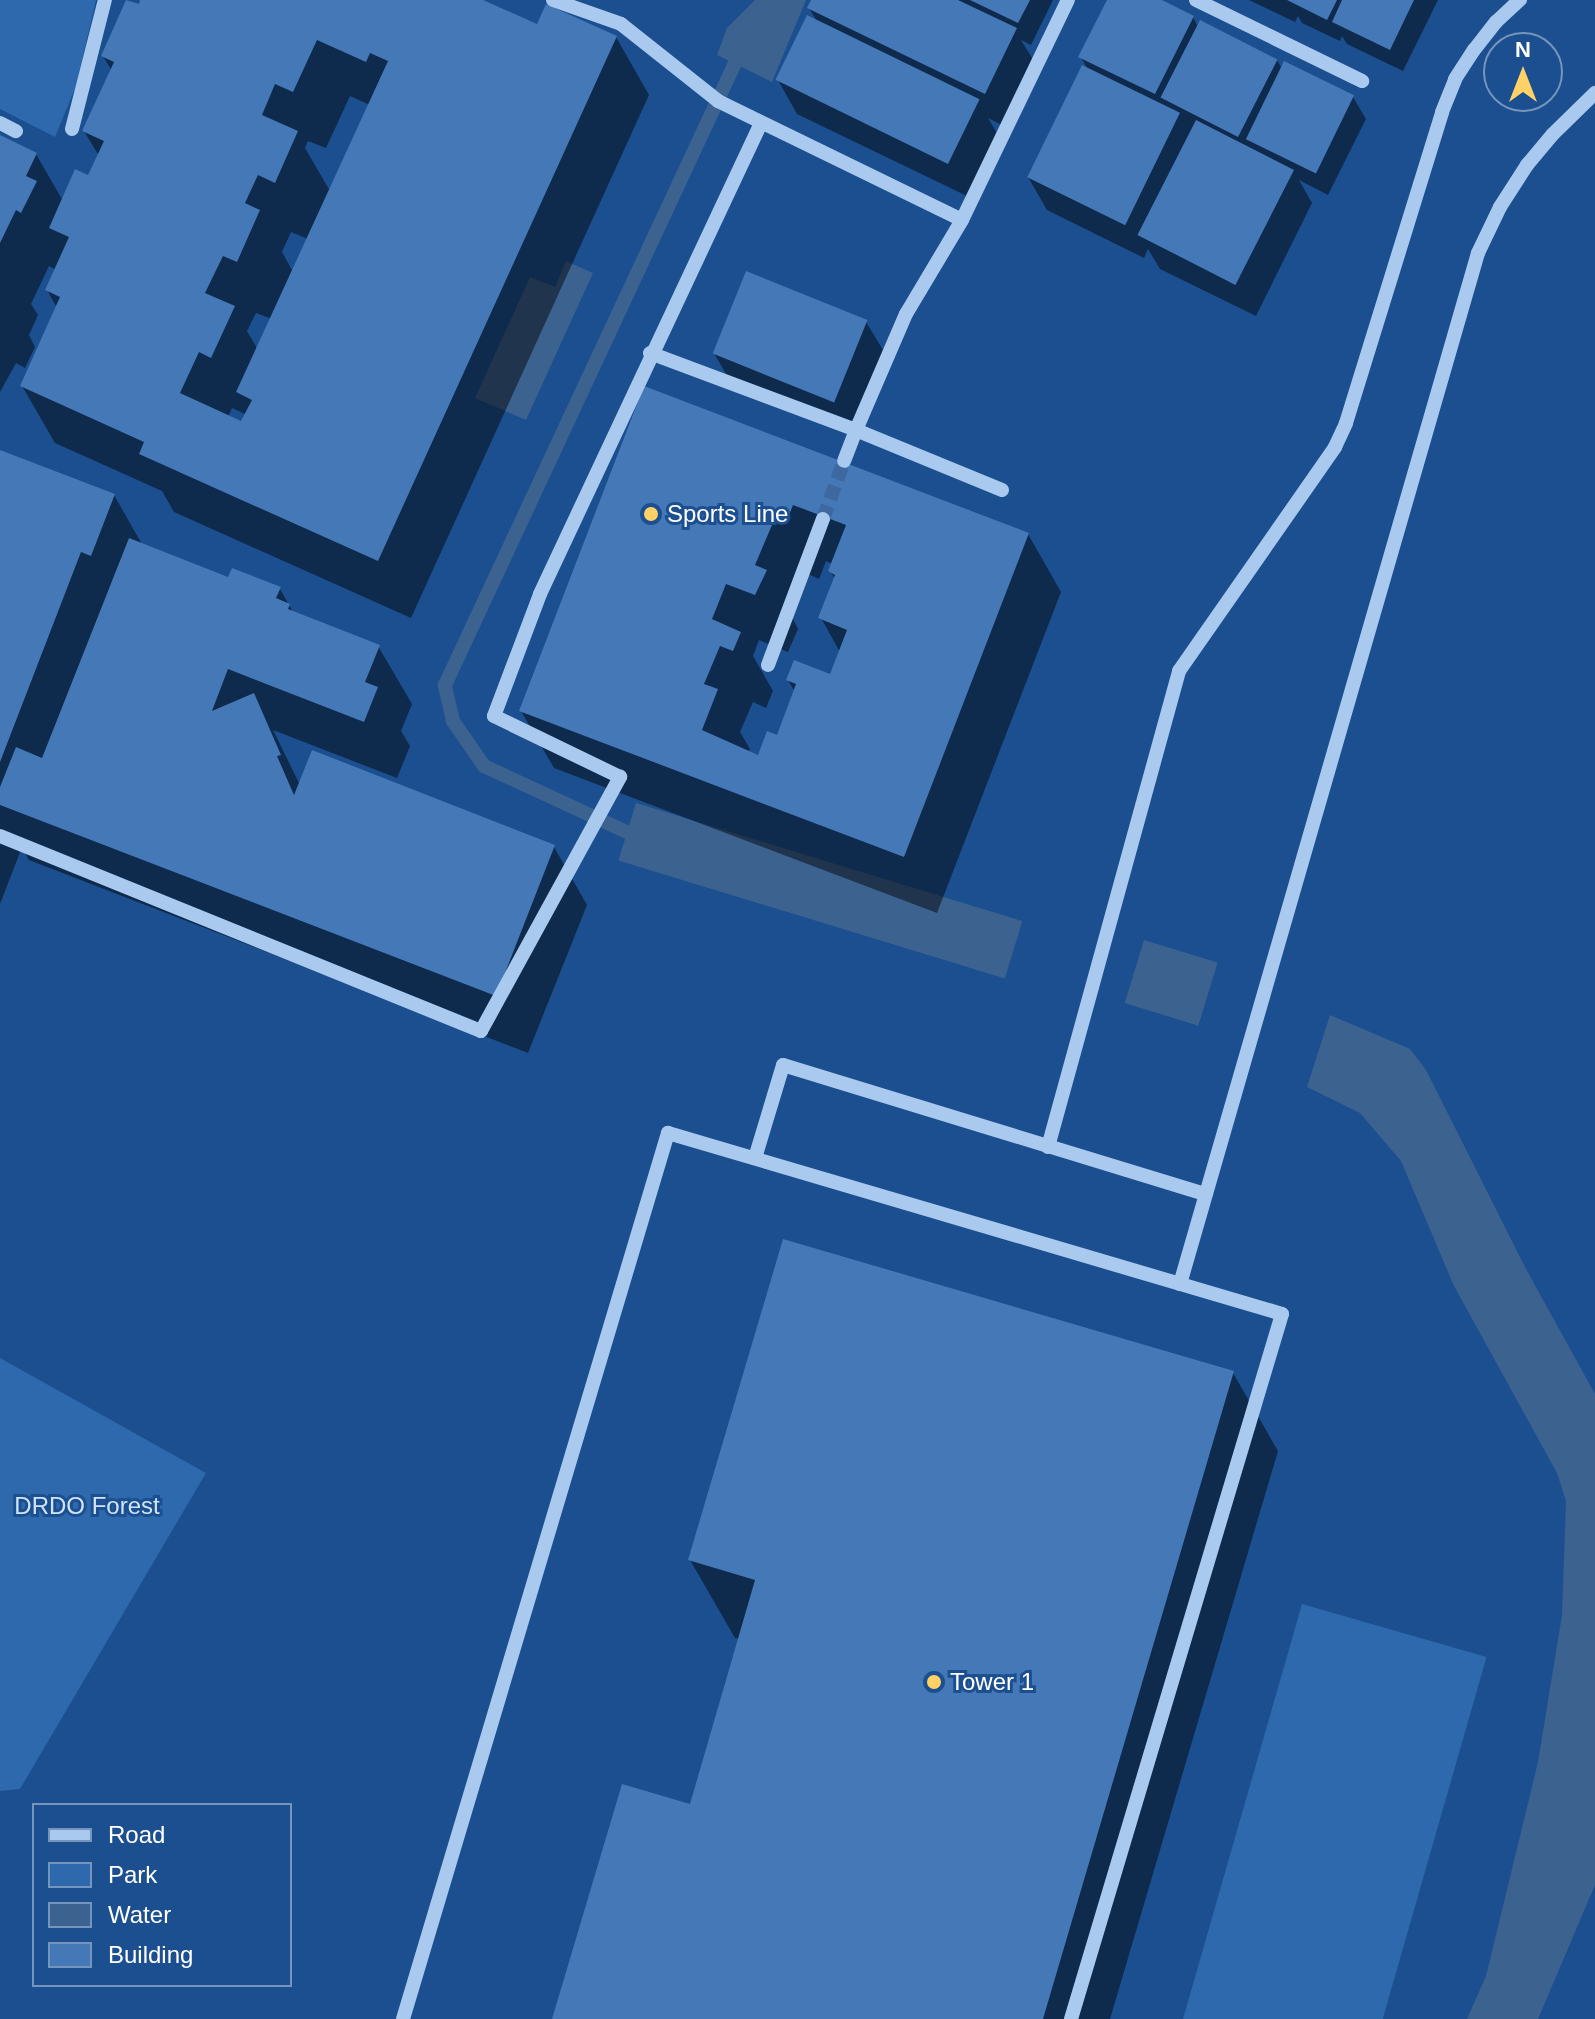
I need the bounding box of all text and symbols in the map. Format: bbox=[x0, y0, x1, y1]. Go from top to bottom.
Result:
north arrow bbox=[1483, 32, 1563, 112]
text: N bbox=[1515, 37, 1531, 62]
place label: Sports Line bbox=[667, 500, 788, 528]
marker: Sports Line bbox=[642, 505, 660, 523]
park label: DRDO Forest bbox=[14, 1492, 160, 1520]
place label: Tower 1 bbox=[950, 1668, 1034, 1696]
marker: Tower 1 bbox=[925, 1673, 943, 1691]
legend bbox=[32, 1803, 292, 1987]
text: Road bbox=[108, 1821, 165, 1848]
text: Park bbox=[108, 1861, 157, 1888]
text: Water bbox=[108, 1901, 171, 1928]
text: Building bbox=[108, 1941, 193, 1968]

